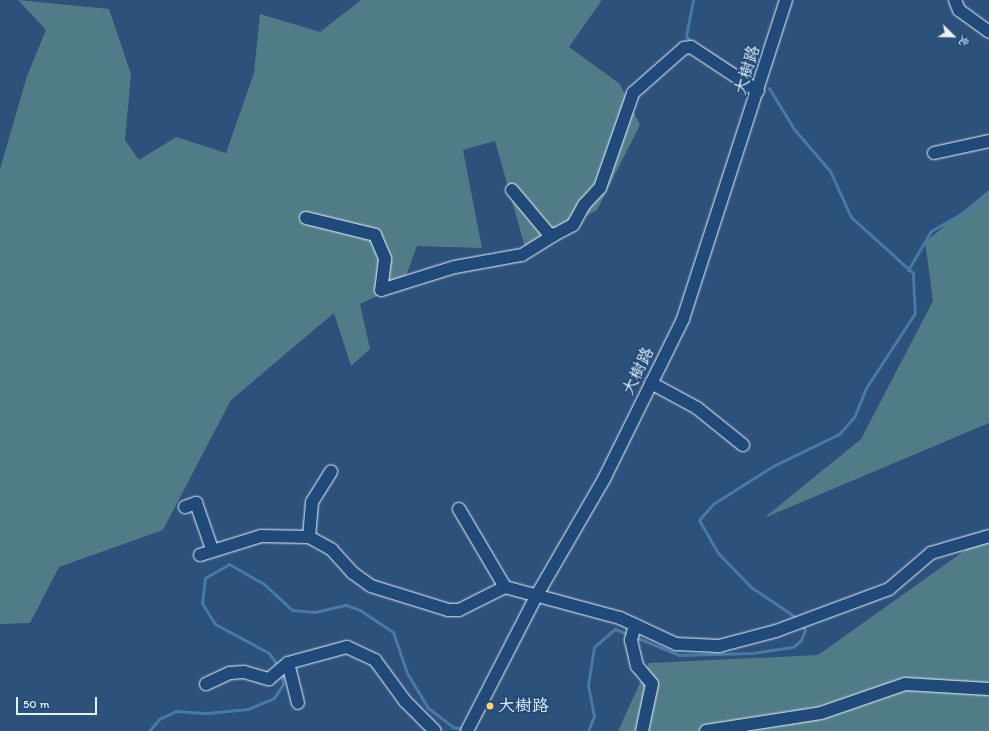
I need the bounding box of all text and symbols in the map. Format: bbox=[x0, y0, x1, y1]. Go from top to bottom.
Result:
north arrow bbox=[933, 16, 973, 56]
text: 北 bbox=[956, 33, 973, 48]
street label: 大樹路 bbox=[730, 43, 764, 97]
street label: 大樹路 bbox=[618, 344, 658, 398]
scale bar bbox=[18, 689, 99, 715]
place label: 大樹路 bbox=[498, 696, 549, 716]
text: 50 m bbox=[23, 697, 49, 711]
marker: 大樹路 bbox=[485, 701, 495, 711]

